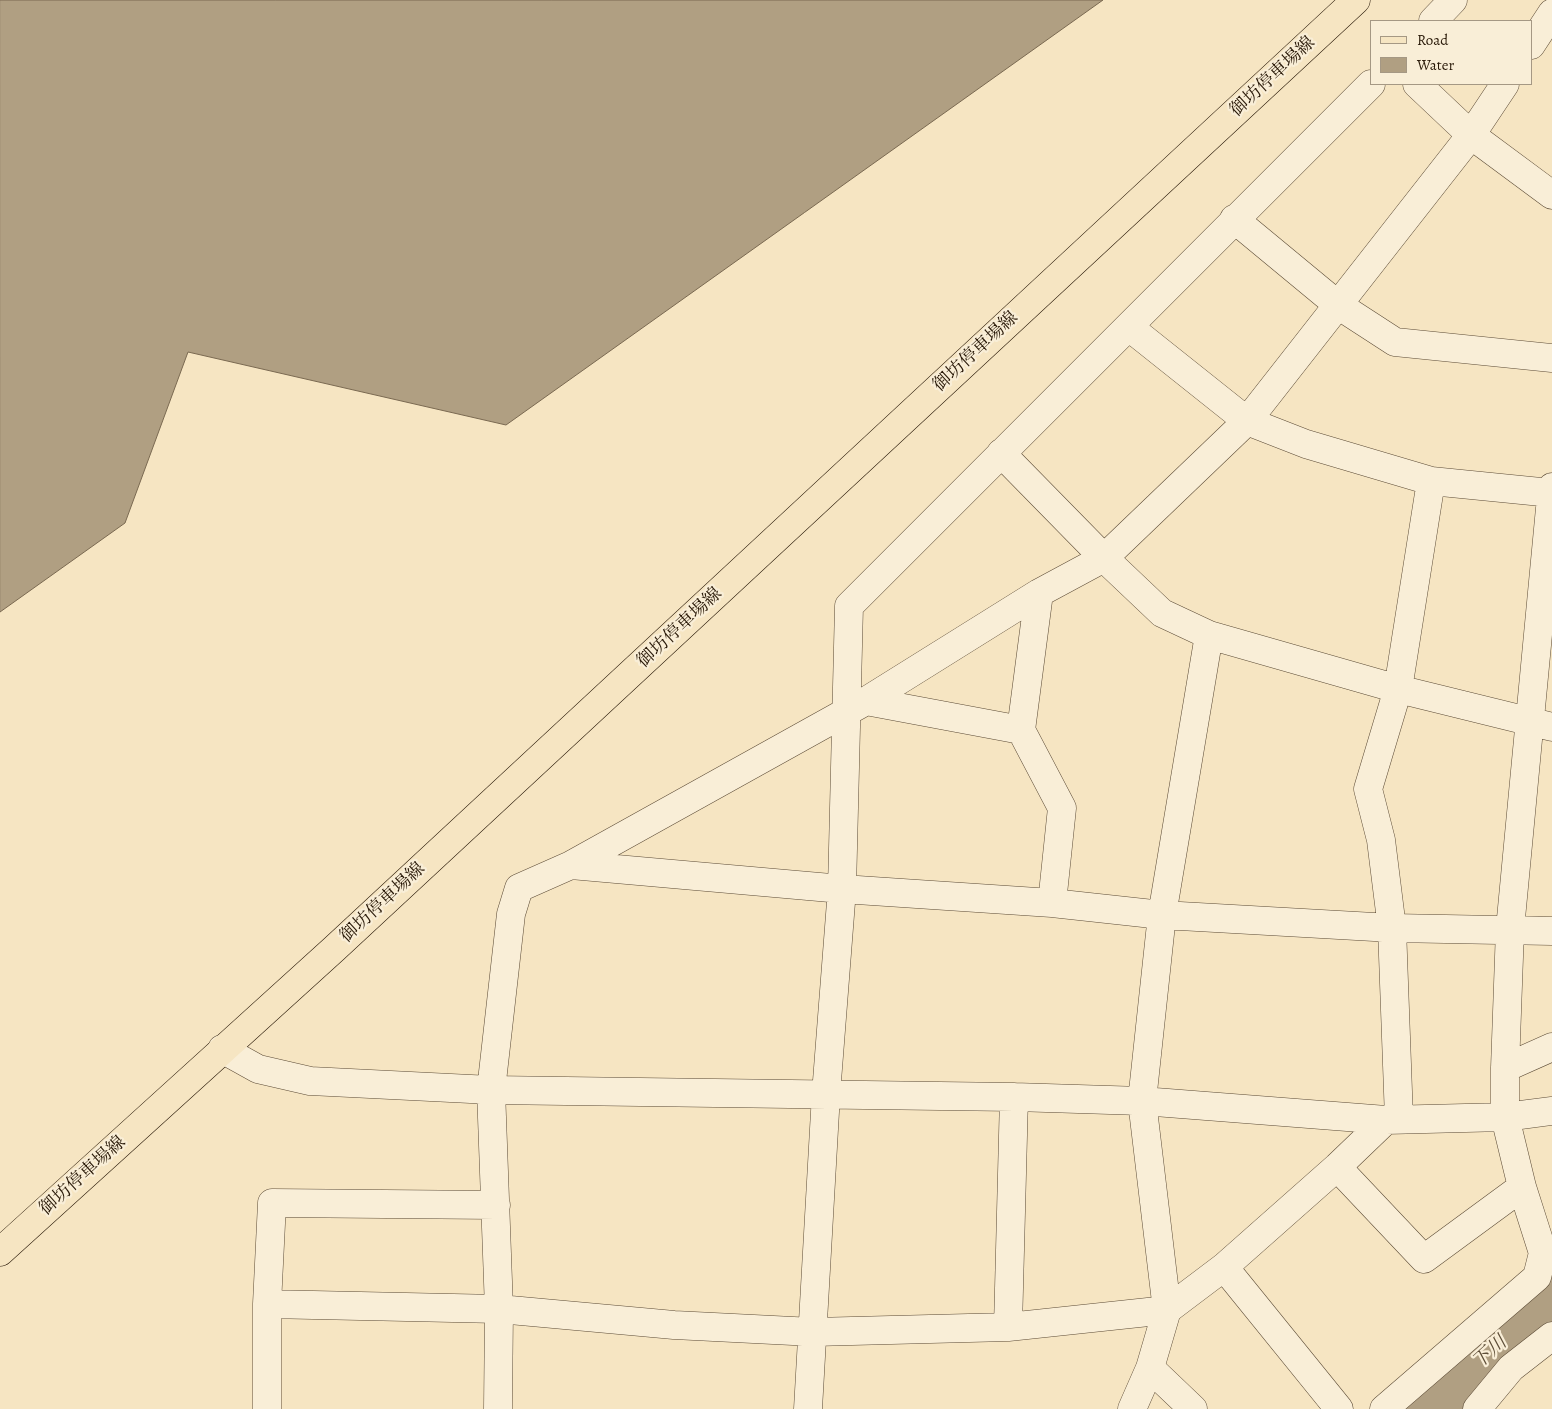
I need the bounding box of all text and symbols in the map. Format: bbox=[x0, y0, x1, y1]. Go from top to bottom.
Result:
legend bbox=[1370, 20, 1532, 85]
text: Road bbox=[1417, 30, 1448, 50]
street label: 御坊停車場線 bbox=[1226, 32, 1320, 122]
text: Water bbox=[1417, 55, 1454, 75]
street label: 御坊停車場線 bbox=[929, 307, 1023, 397]
street label: 御坊停車場線 bbox=[633, 583, 727, 673]
street label: 御坊停車場線 bbox=[336, 858, 430, 948]
street label: 御坊停車場線 bbox=[36, 1132, 130, 1220]
water label: 下川 bbox=[1468, 1332, 1512, 1374]

